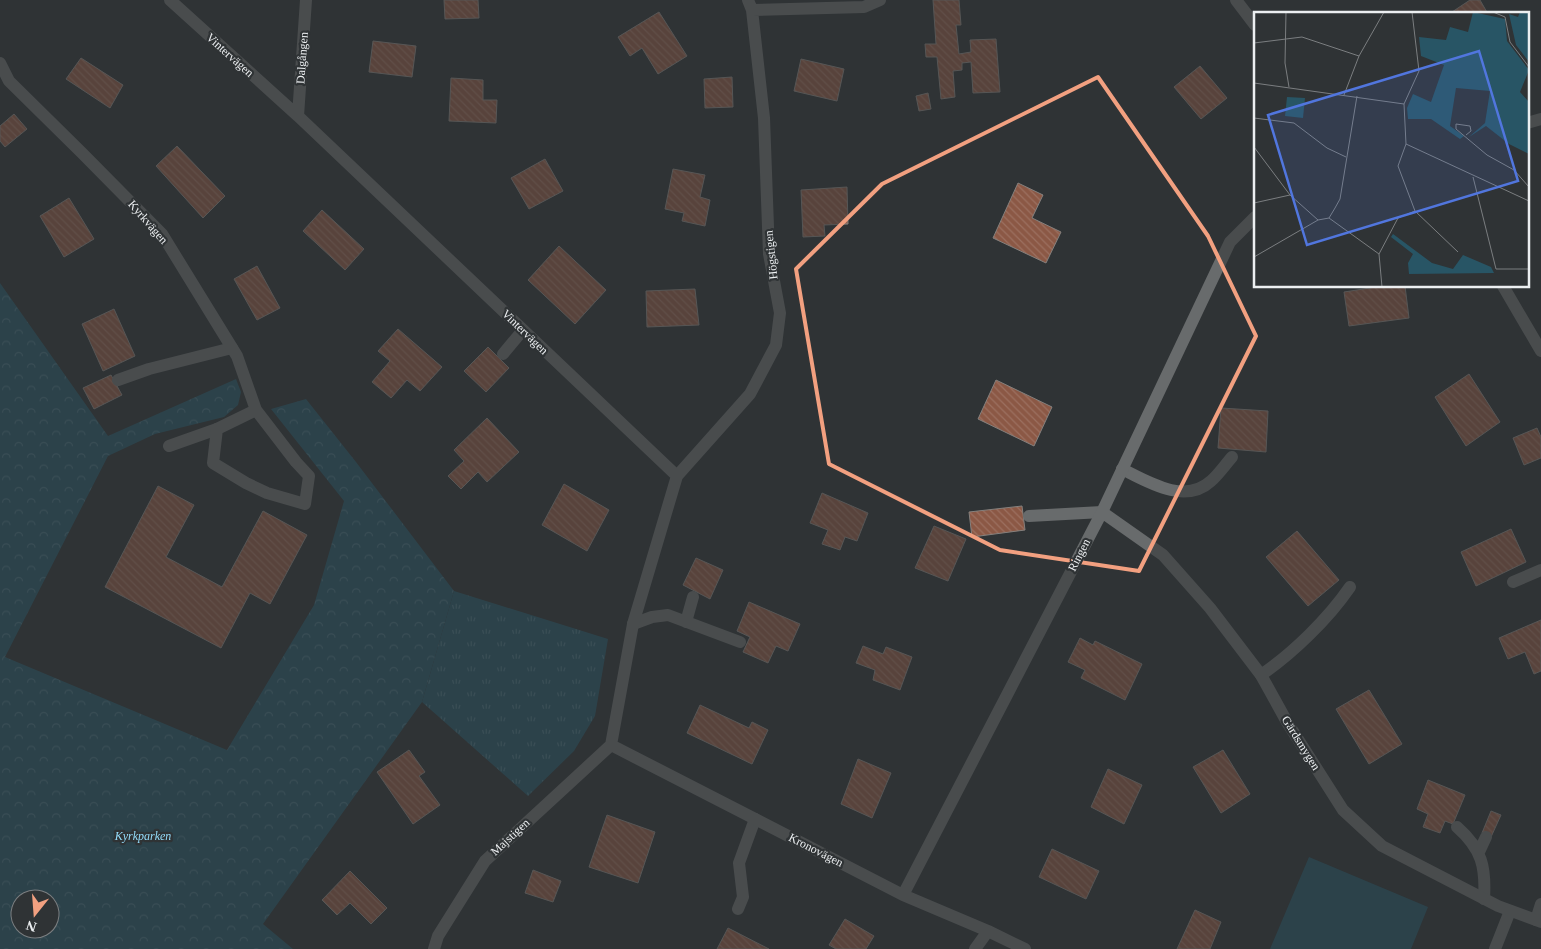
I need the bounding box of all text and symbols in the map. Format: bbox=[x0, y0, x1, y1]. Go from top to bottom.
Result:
inset map bbox=[1254, 12, 1528, 288]
street label: Vintervägen bbox=[204, 30, 256, 80]
street label: Dalgången bbox=[293, 32, 311, 84]
street label: Kyrkvägen bbox=[125, 197, 171, 247]
street label: Högstigen bbox=[761, 230, 781, 280]
street label: Vintervägen bbox=[499, 307, 551, 357]
street label: Ringen bbox=[1065, 536, 1093, 574]
street label: Gärdsmygen bbox=[1279, 713, 1323, 773]
street label: Majstigen bbox=[488, 816, 532, 858]
park label: Kyrkparken bbox=[114, 829, 171, 843]
street label: Kronovägen bbox=[786, 830, 846, 870]
north arrow bbox=[10, 889, 60, 939]
text: N bbox=[24, 917, 38, 935]

